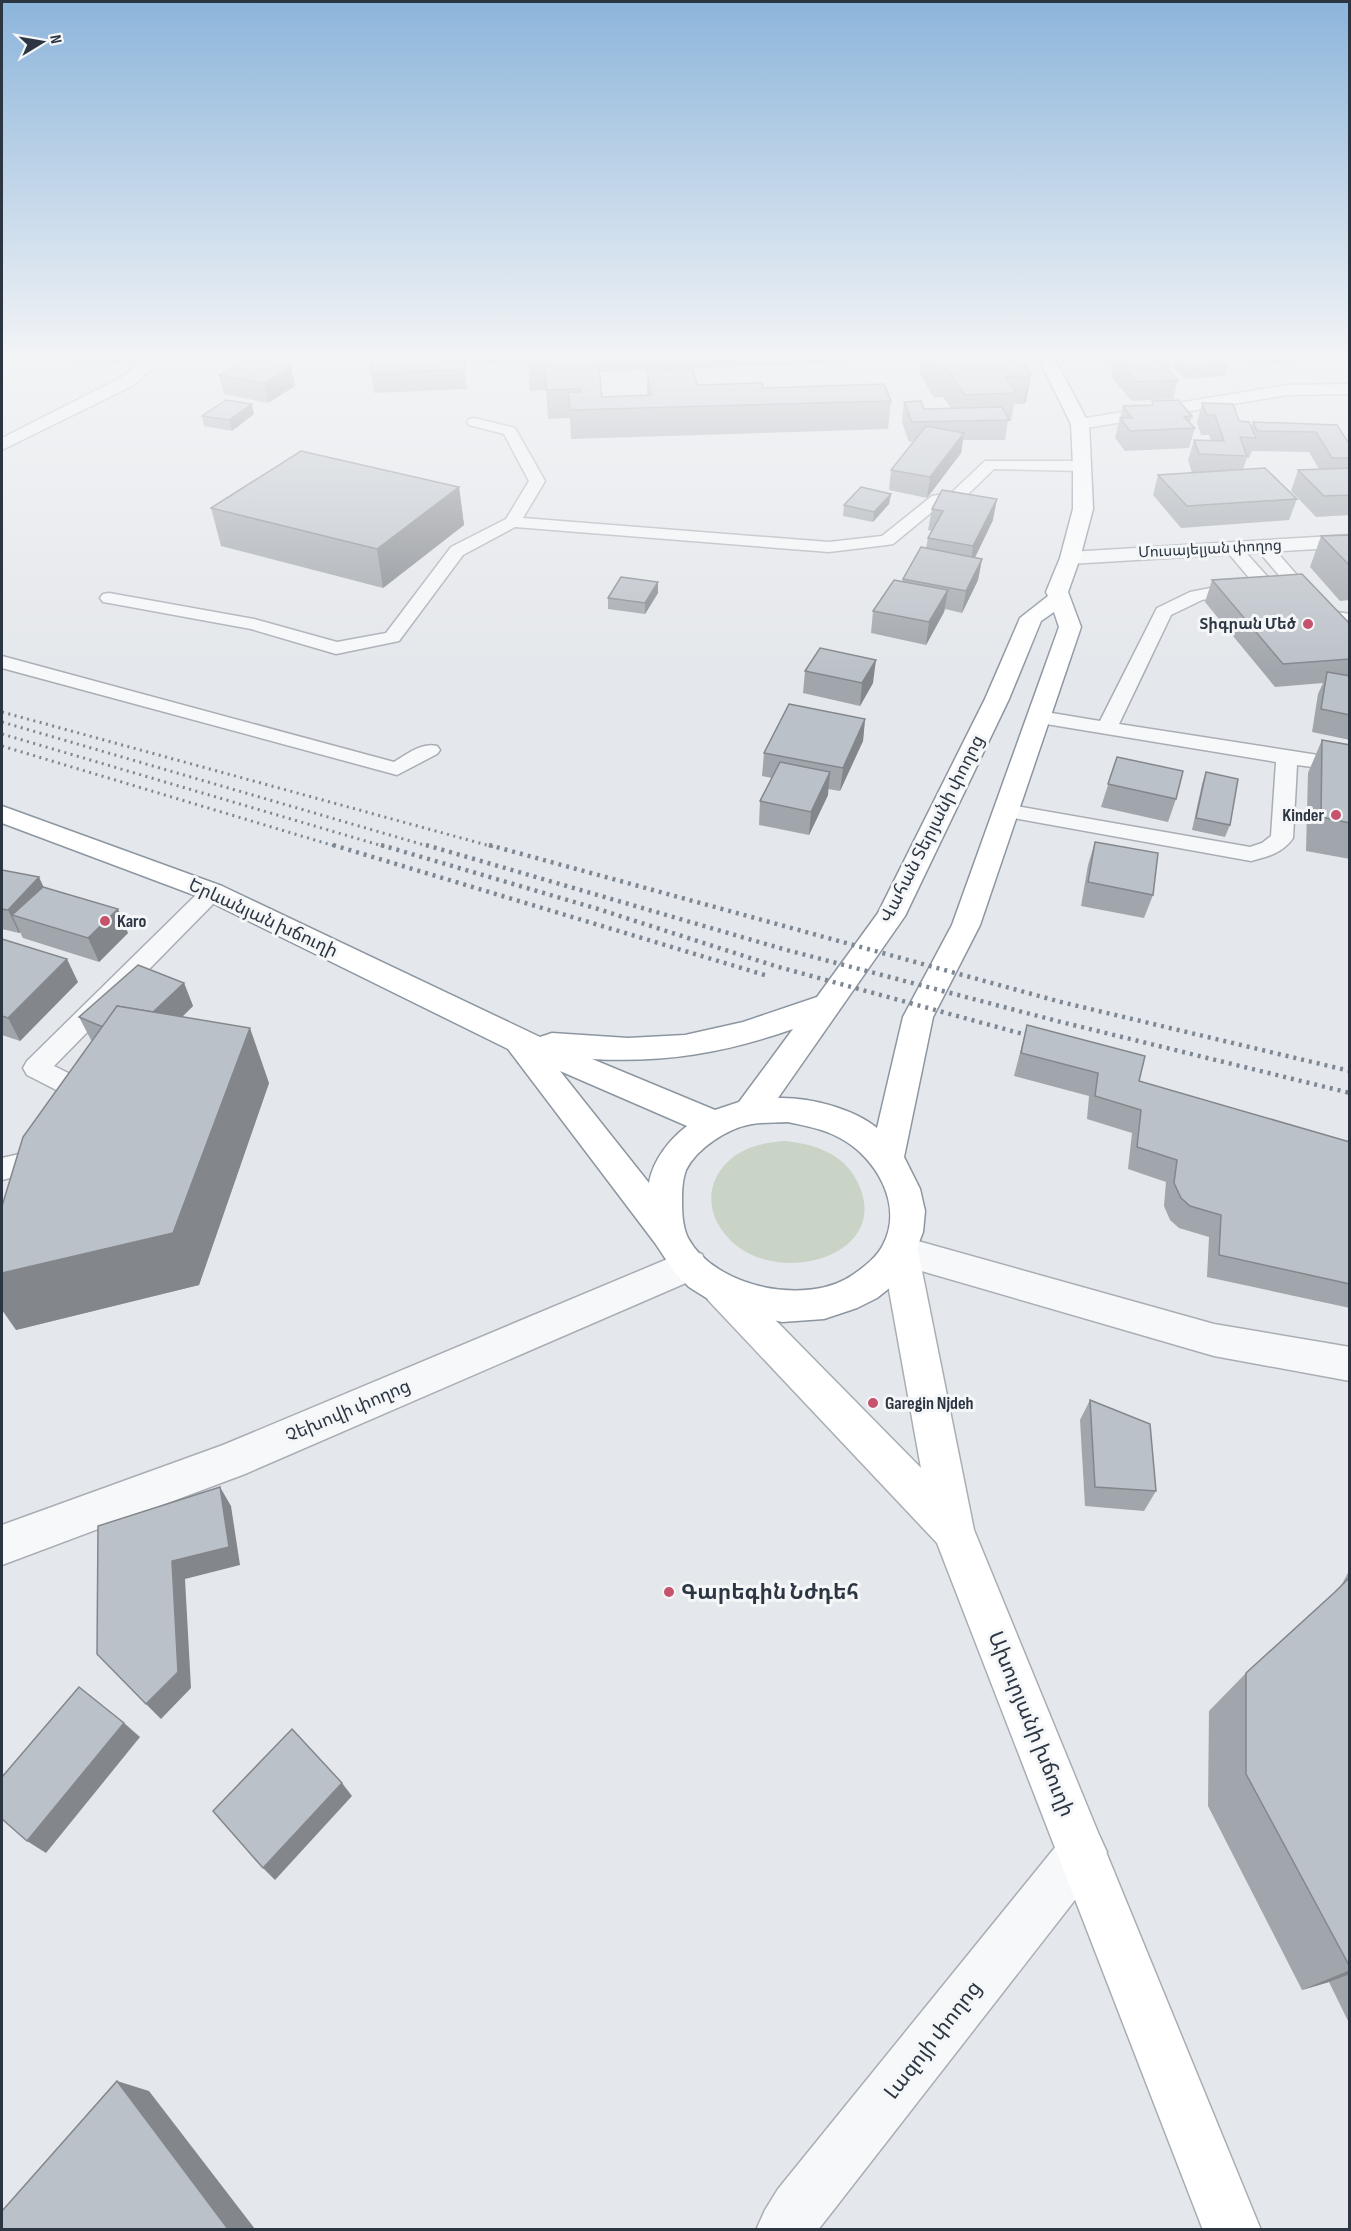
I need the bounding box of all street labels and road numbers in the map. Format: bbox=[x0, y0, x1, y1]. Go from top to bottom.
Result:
street label: Մուսայելյան փողոց bbox=[1138, 536, 1282, 562]
street label: Վահան Տերյանի փողոց bbox=[875, 732, 989, 926]
street label: Երևանյան խճուղի bbox=[185, 874, 341, 962]
street label: Չեխովի փողոց bbox=[282, 1375, 414, 1447]
street label: Ախուրյանի խճուղի bbox=[982, 1628, 1080, 1820]
street label: Լազոյի փողոց bbox=[879, 1976, 987, 2104]

